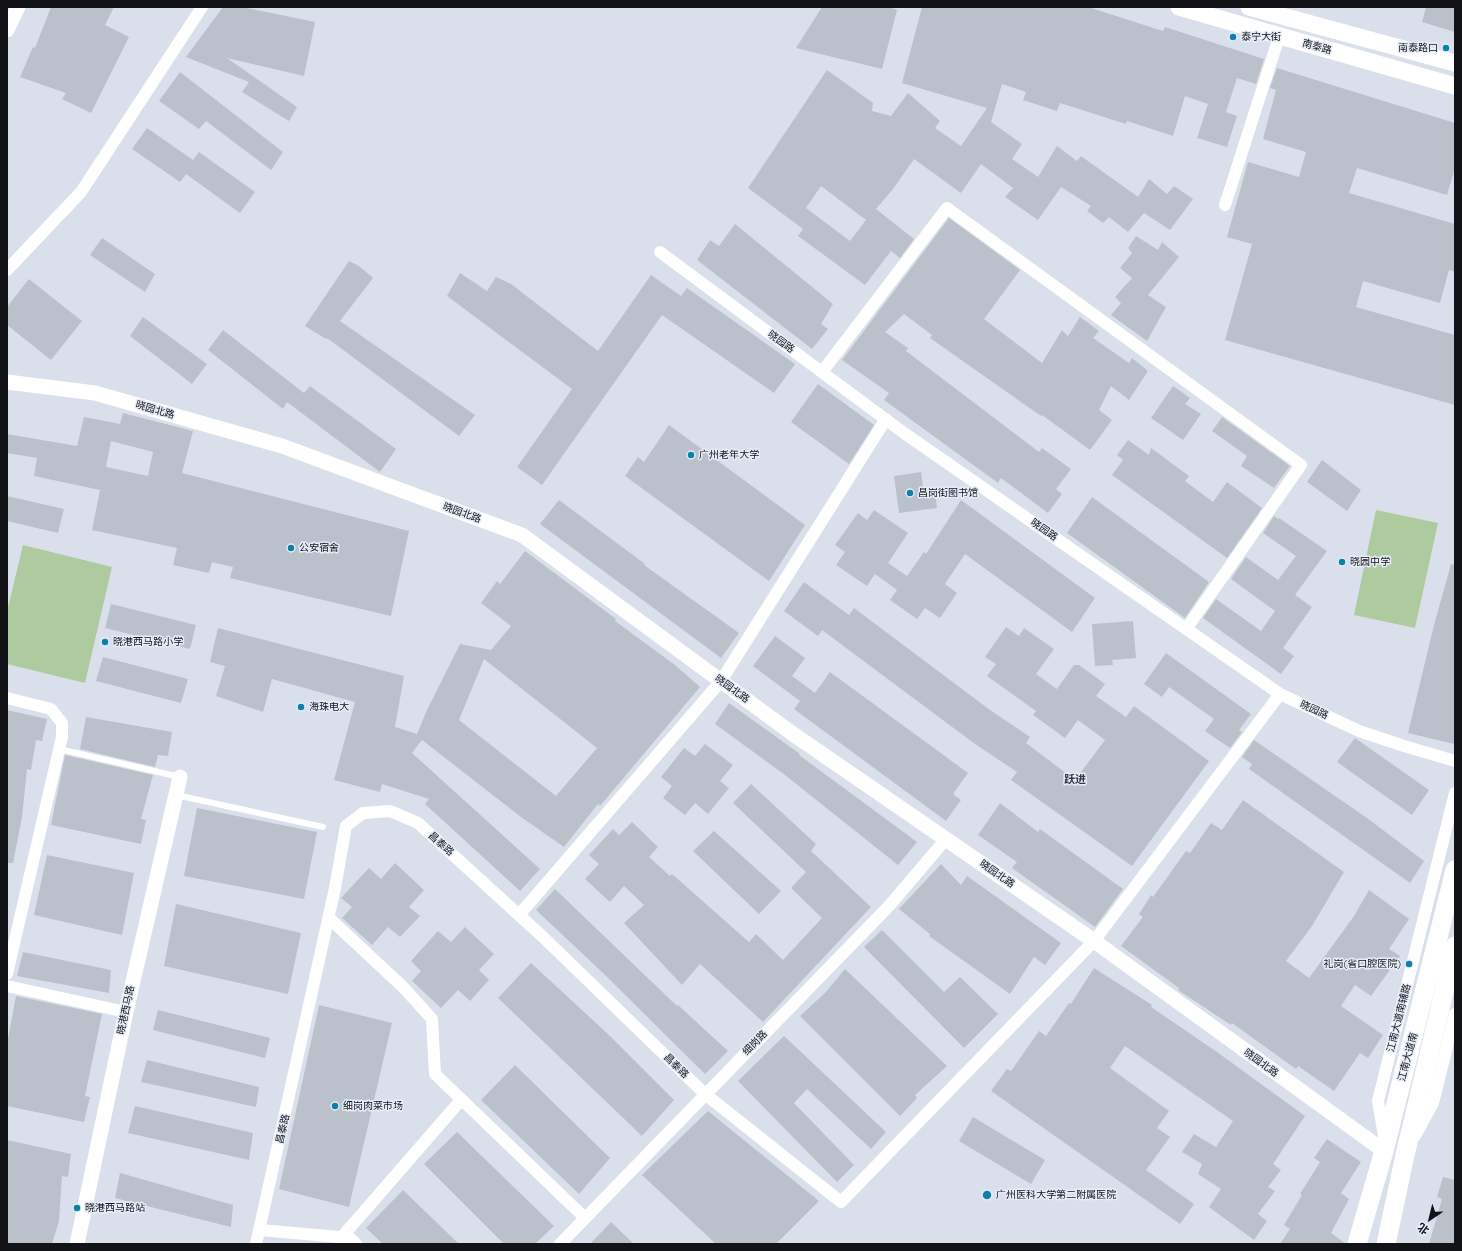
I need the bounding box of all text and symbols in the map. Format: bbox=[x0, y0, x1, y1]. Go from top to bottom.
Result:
place label: 泰宁大街 bbox=[1241, 31, 1281, 43]
marker: 泰宁大街 bbox=[1228, 32, 1238, 42]
street label: 南泰路 bbox=[1301, 37, 1333, 57]
place label: 南泰路口 bbox=[1398, 42, 1438, 54]
marker: 南泰路口 bbox=[1441, 43, 1451, 53]
street label: 晓园路 bbox=[765, 328, 797, 356]
street label: 晓园北路 bbox=[134, 399, 176, 421]
place label: 广州老年大学 bbox=[699, 449, 759, 461]
marker: 广州老年大学 bbox=[686, 450, 696, 460]
place label: 昌岗街图书馆 bbox=[918, 487, 978, 499]
marker: 昌岗街图书馆 bbox=[905, 488, 915, 498]
street label: 晓园北路 bbox=[441, 501, 483, 525]
street label: 晓园路 bbox=[1028, 516, 1060, 544]
place label: 公安宿舍 bbox=[299, 542, 339, 554]
marker: 公安宿舍 bbox=[286, 543, 296, 553]
place label: 晓园中学 bbox=[1350, 556, 1390, 568]
marker: 晓园中学 bbox=[1337, 557, 1347, 567]
place label: 晓港西马路小学 bbox=[113, 636, 183, 648]
marker: 晓港西马路小学 bbox=[100, 637, 110, 647]
street label: 晓园北路 bbox=[712, 672, 752, 706]
street label: 晓园路 bbox=[1298, 698, 1330, 722]
place label: 海珠电大 bbox=[309, 701, 349, 713]
marker: 海珠电大 bbox=[296, 702, 306, 712]
district label: 跃进 bbox=[1064, 773, 1086, 787]
street label: 昌泰路 bbox=[426, 830, 456, 858]
street label: 晓园北路 bbox=[977, 858, 1017, 890]
place label: 礼岗(省口腔医院) bbox=[1324, 958, 1401, 970]
marker: 礼岗(省口腔医院) bbox=[1404, 959, 1414, 969]
street label: 江南大道南辅路 bbox=[1385, 983, 1413, 1053]
street label: 晓港西马路 bbox=[115, 984, 137, 1036]
street label: 细岗路 bbox=[740, 1028, 770, 1058]
street label: 江南大道南 bbox=[1396, 1031, 1420, 1083]
street label: 晓园北路 bbox=[1241, 1046, 1281, 1080]
street label: 昌泰路 bbox=[661, 1051, 691, 1081]
place label: 细岗肉菜市场 bbox=[343, 1100, 403, 1112]
marker: 细岗肉菜市场 bbox=[330, 1101, 340, 1111]
street label: 昌泰路 bbox=[274, 1113, 292, 1145]
marker: 广州医科大学第二附属医院 bbox=[981, 1189, 993, 1201]
place label: 广州医科大学第二附属医院 bbox=[996, 1189, 1116, 1201]
north arrow bbox=[1410, 1199, 1450, 1239]
place label: 晓港西马路站 bbox=[85, 1202, 145, 1214]
marker: 晓港西马路站 bbox=[72, 1203, 82, 1213]
text: 北 bbox=[1415, 1220, 1432, 1238]

